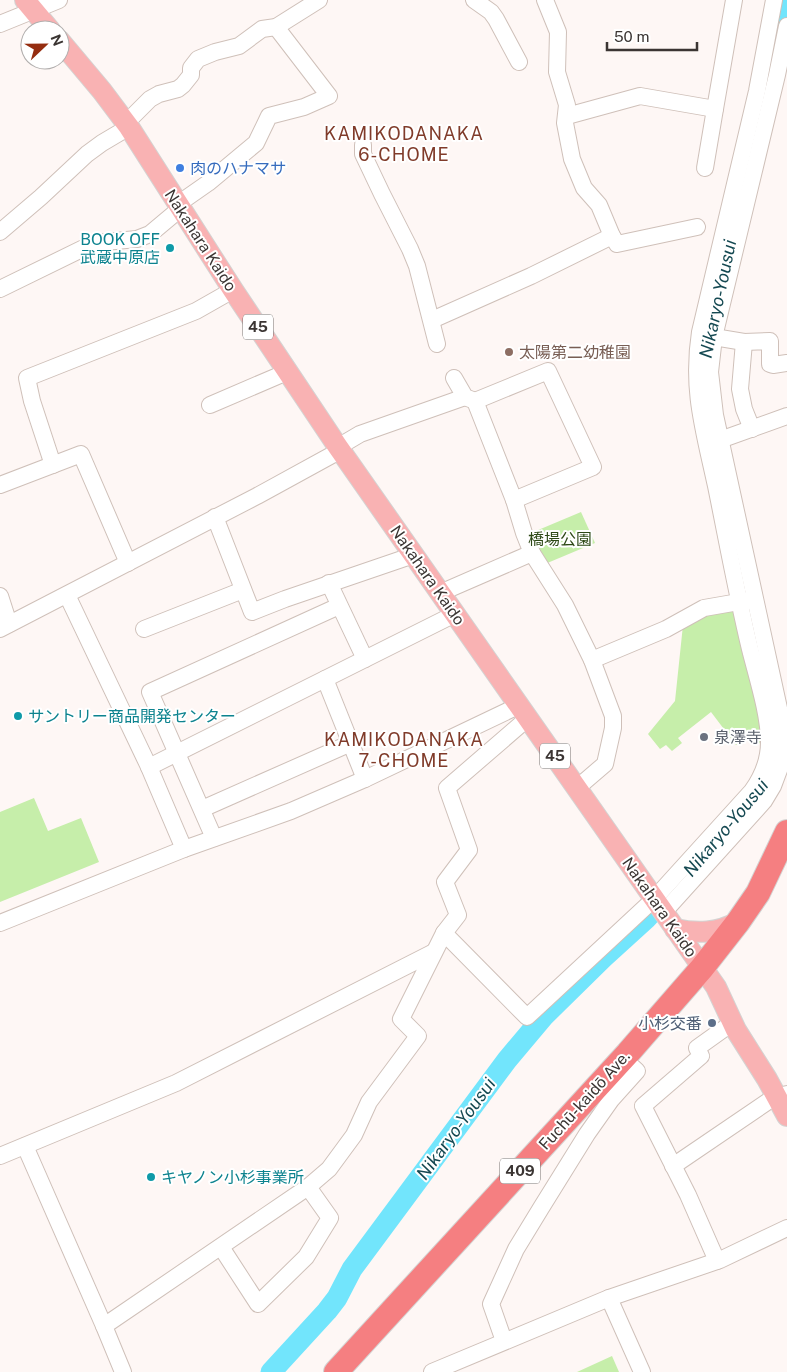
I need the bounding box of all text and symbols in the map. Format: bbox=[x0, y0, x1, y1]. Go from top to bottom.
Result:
north arrow bbox=[20, 20, 70, 70]
scale bar bbox=[607, 20, 697, 52]
text: 50 m bbox=[614, 28, 649, 45]
text: N bbox=[48, 32, 67, 48]
district label: KAMIKODANAKA 6-CHOME bbox=[324, 123, 484, 165]
place label: 肉のハナマサ bbox=[190, 159, 286, 178]
marker: 肉のハナマサ bbox=[174, 162, 186, 174]
street label: Nakahara Kaido bbox=[161, 186, 241, 295]
place label: BOOK OFF 武蔵中原店 bbox=[80, 230, 160, 267]
water label: Nikaryo-Yousui bbox=[695, 237, 740, 360]
marker: BOOK OFF 武蔵中原店 bbox=[164, 242, 176, 254]
road number: 45 bbox=[243, 314, 273, 340]
place label: 太陽第二幼稚園 bbox=[519, 343, 631, 362]
marker: 太陽第二幼稚園 bbox=[503, 346, 515, 358]
street label: Nakahara Kaido bbox=[386, 522, 469, 629]
park label: 橋場公園 bbox=[528, 530, 592, 549]
place label: サントリー商品開発センター bbox=[28, 707, 236, 726]
marker: サントリー商品開発センター bbox=[12, 710, 24, 722]
place label: 泉澤寺 bbox=[714, 728, 762, 747]
district label: KAMIKODANAKA 7-CHOME bbox=[324, 729, 484, 771]
marker: 泉澤寺 bbox=[698, 731, 710, 743]
road number: 45 bbox=[540, 744, 570, 768]
water label: Nikaryo-Yousui bbox=[679, 774, 773, 881]
street label: Nakahara Kaido bbox=[618, 854, 701, 961]
place label: 小杉交番 bbox=[638, 1014, 702, 1033]
marker: 小杉交番 bbox=[706, 1017, 718, 1029]
street label: Fuchū-kaidō Ave. bbox=[535, 1047, 634, 1154]
water label: Nikaryo-Yousui bbox=[412, 1073, 500, 1184]
road number: 409 bbox=[500, 1158, 540, 1184]
place label: キヤノン小杉事業所 bbox=[161, 1168, 304, 1187]
marker: キヤノン小杉事業所 bbox=[145, 1171, 157, 1183]

